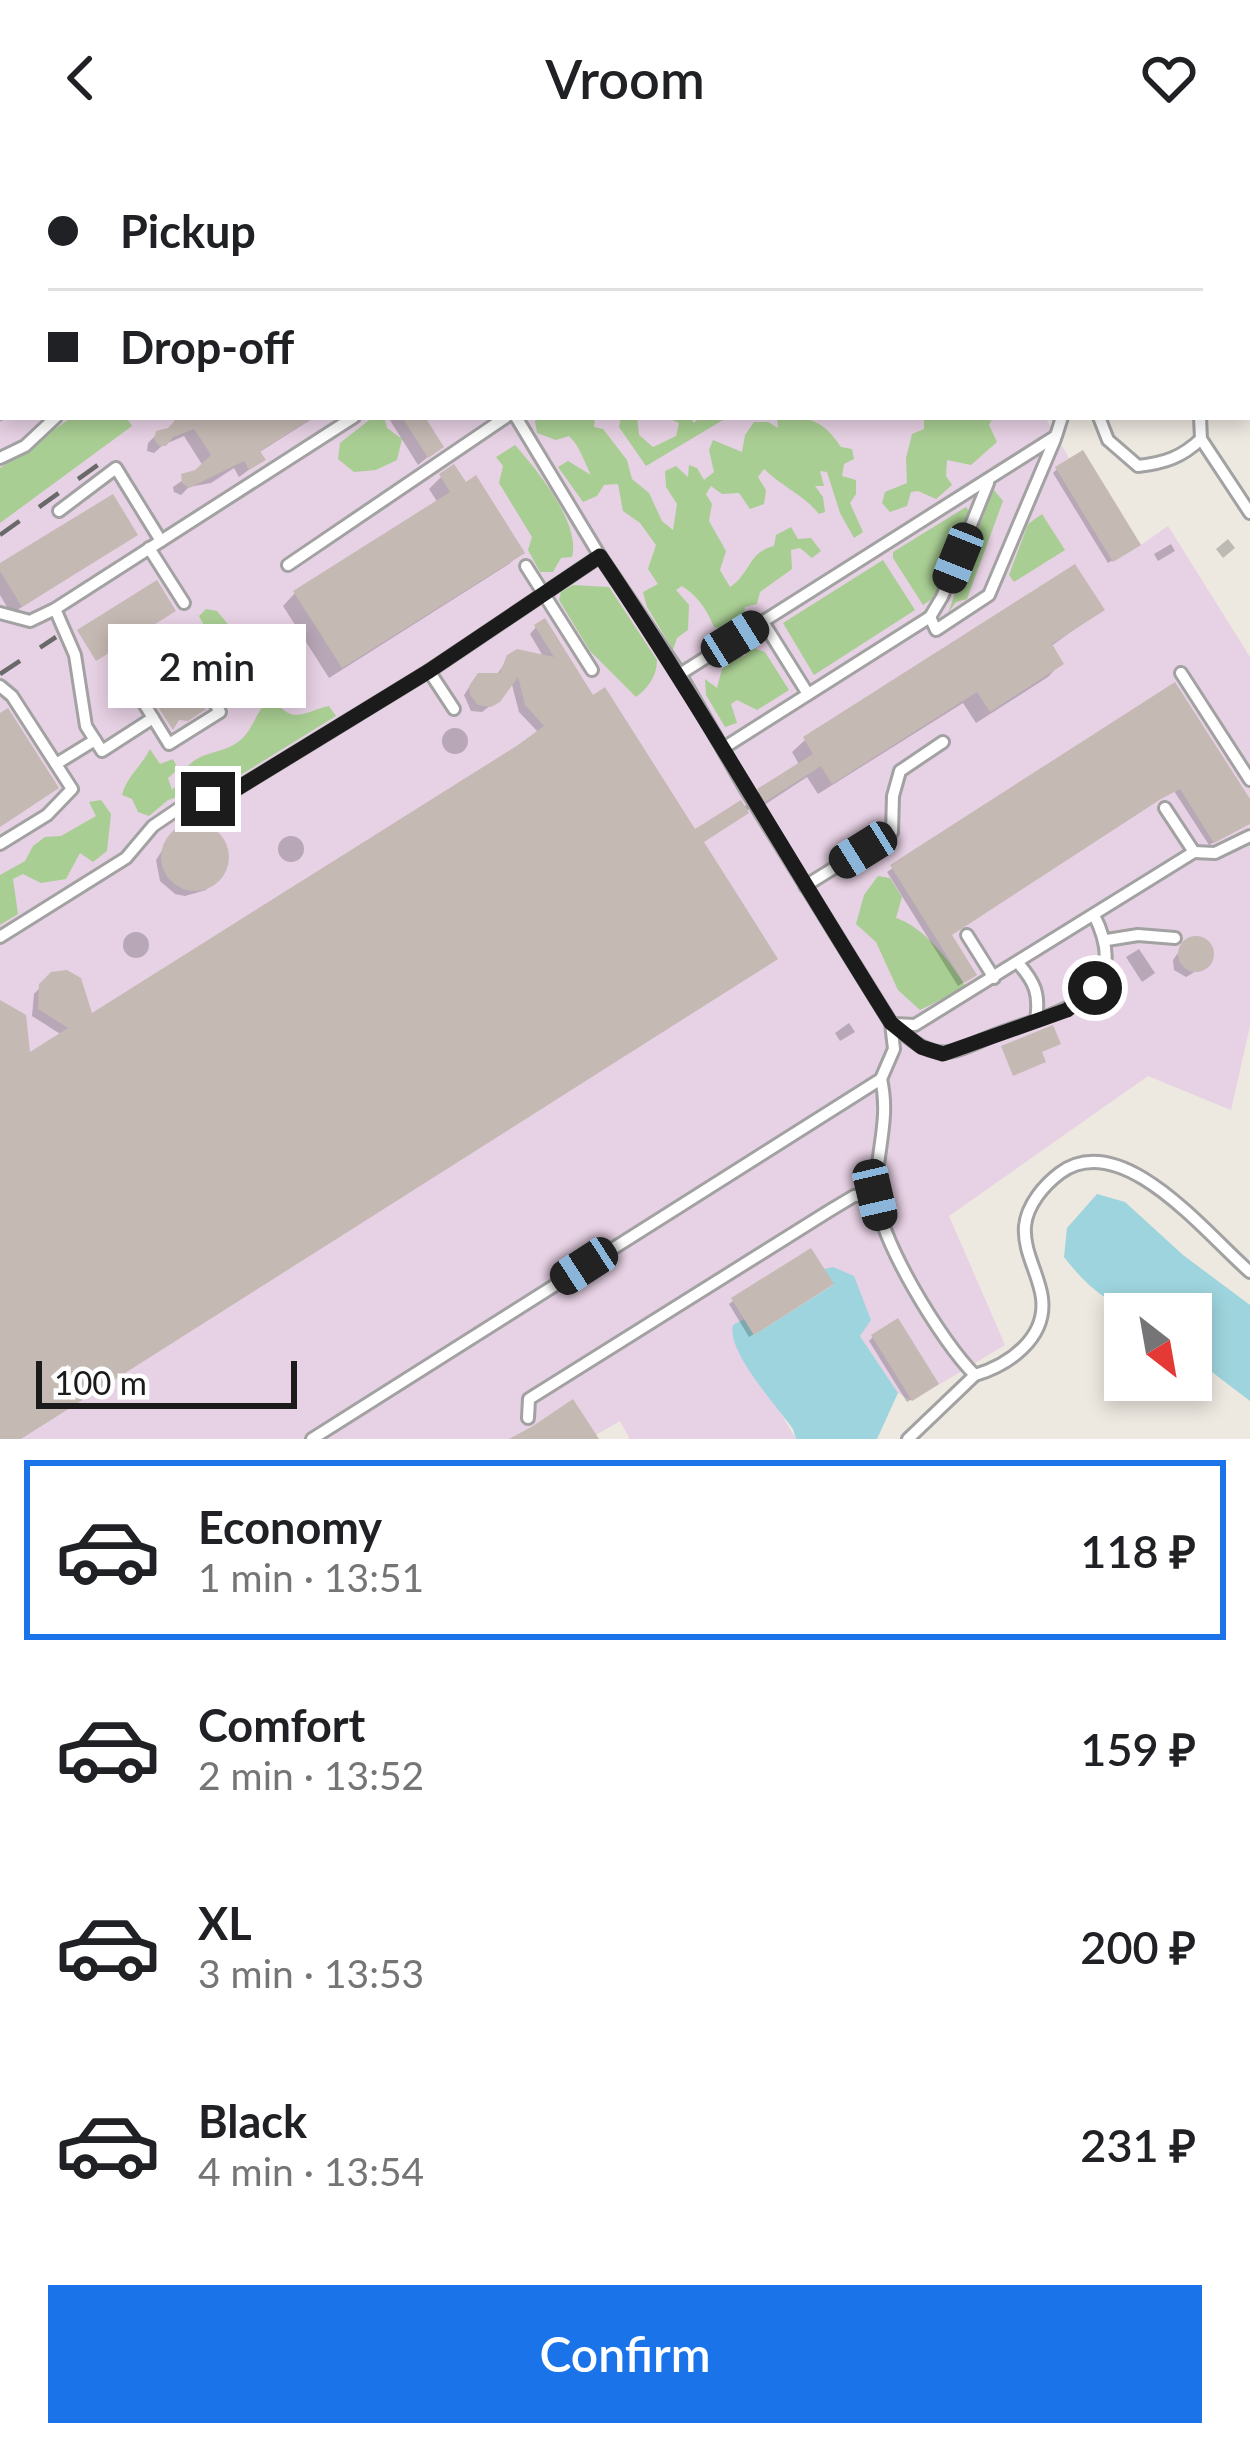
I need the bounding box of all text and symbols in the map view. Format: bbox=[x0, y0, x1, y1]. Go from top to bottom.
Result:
icon: back bbox=[48, 45, 114, 111]
icon: heart bbox=[1136, 45, 1202, 111]
text: Vroom bbox=[545, 46, 705, 111]
text: Pickup bbox=[120, 204, 256, 258]
text: Drop-off bbox=[120, 320, 294, 374]
car bbox=[928, 518, 988, 598]
car bbox=[695, 605, 775, 673]
callout: 2 min bbox=[109, 625, 307, 709]
text: 2 min bbox=[159, 643, 255, 689]
route end bbox=[181, 772, 235, 826]
car bbox=[823, 816, 903, 884]
route start bbox=[1068, 961, 1122, 1015]
car bbox=[849, 1156, 901, 1234]
car bbox=[544, 1231, 624, 1301]
north arrow bbox=[1104, 1293, 1212, 1401]
map controls bbox=[1104, 1293, 1212, 1401]
scale bar bbox=[36, 1355, 297, 1408]
text: 100 m bbox=[54, 1362, 147, 1402]
icon: car bbox=[54, 1496, 162, 1604]
text: Economy bbox=[198, 1500, 382, 1554]
text: 118 ₽ bbox=[1080, 1524, 1196, 1578]
text: 1 min · 13:51 bbox=[198, 1554, 424, 1600]
icon: car bbox=[54, 1694, 162, 1802]
text: Comfort bbox=[198, 1698, 365, 1752]
text: 159 ₽ bbox=[1080, 1722, 1196, 1776]
text: 2 min · 13:52 bbox=[198, 1752, 424, 1798]
icon: car bbox=[54, 1892, 162, 2000]
text: XL bbox=[198, 1896, 252, 1950]
text: 200 ₽ bbox=[1080, 1920, 1196, 1974]
text: 3 min · 13:53 bbox=[198, 1950, 424, 1996]
icon: car bbox=[54, 2090, 162, 2198]
text: Black bbox=[198, 2094, 307, 2148]
text: 231 ₽ bbox=[1080, 2118, 1196, 2172]
text: 4 min · 13:54 bbox=[198, 2148, 424, 2194]
button: Confirm bbox=[48, 2285, 1202, 2423]

